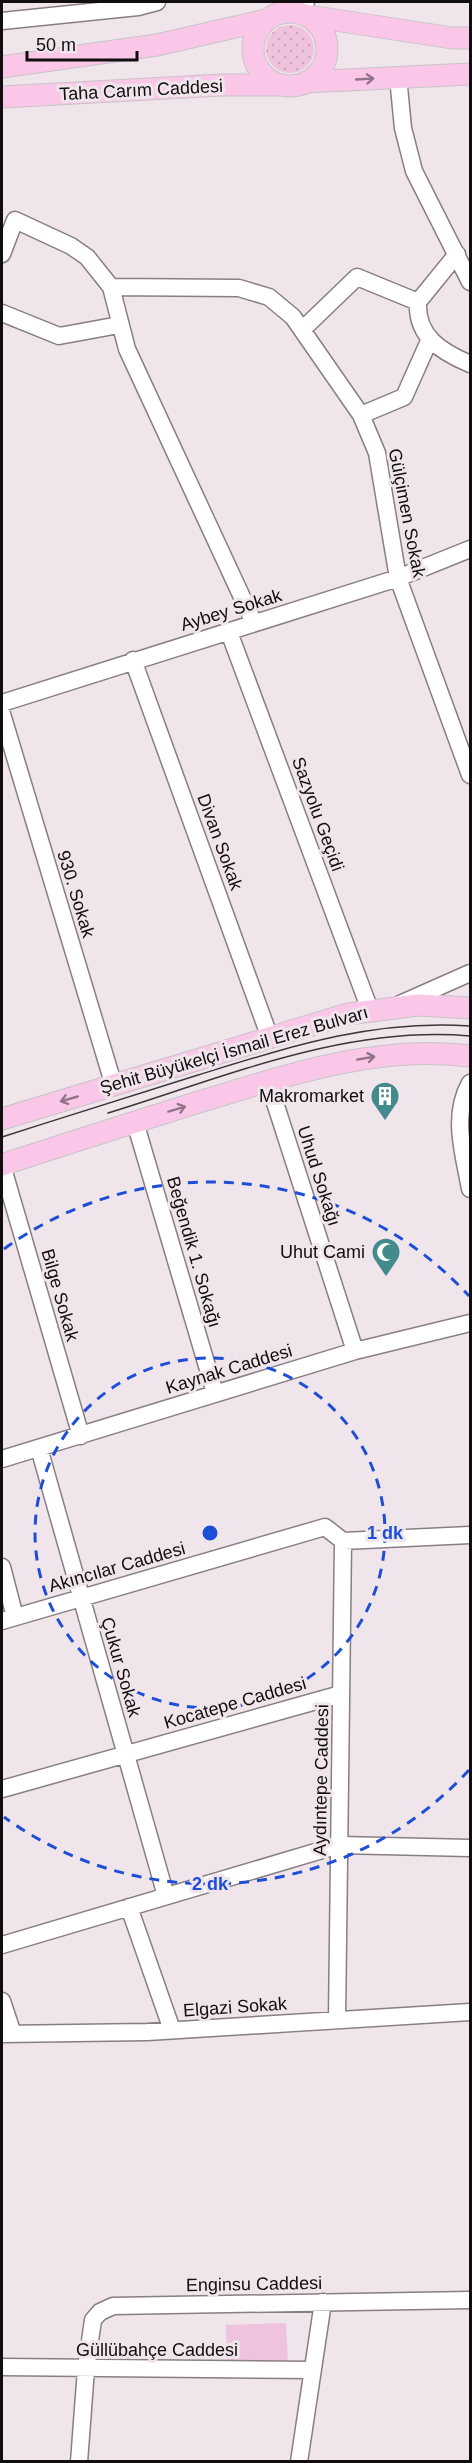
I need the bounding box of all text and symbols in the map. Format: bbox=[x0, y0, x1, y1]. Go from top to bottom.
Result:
scale bar bbox=[27, 24, 136, 62]
text: 50 m bbox=[36, 35, 76, 55]
one-way arrow bbox=[354, 73, 374, 84]
street label: Taha Carım Caddesi bbox=[59, 76, 223, 104]
street label: Gülçimen Sokak bbox=[385, 447, 430, 580]
street label: Aybey Sokak bbox=[178, 585, 285, 635]
street label: Sazyolu Geçidi bbox=[288, 754, 348, 874]
street label: Divan Sokak bbox=[193, 791, 247, 894]
street label: 930. Sokak bbox=[53, 848, 99, 941]
street label: Şehit Büyükelçi İsmail Erez Bulvarı bbox=[98, 1002, 370, 1098]
one-way arrow bbox=[355, 1053, 375, 1064]
building icon: Makromarket bbox=[369, 1080, 401, 1122]
place label: Makromarket bbox=[259, 1086, 364, 1106]
one-way arrow bbox=[60, 1094, 79, 1105]
one-way arrow bbox=[167, 1103, 186, 1114]
street label: Uhud Sokağı bbox=[293, 1123, 345, 1229]
street label: Beğendik 1. Sokağı bbox=[163, 1174, 225, 1330]
mosque icon: Uhut Cami bbox=[370, 1236, 402, 1278]
place label: Uhut Cami bbox=[280, 1242, 365, 1262]
street label: Bilge Sokak bbox=[37, 1247, 83, 1344]
street label: Kaynak Caddesi bbox=[163, 1340, 295, 1398]
centre of rings bbox=[200, 1523, 220, 1543]
text: 1 dk bbox=[367, 1523, 404, 1543]
street label: Akıncılar Caddesi bbox=[46, 1538, 188, 1596]
street label: Çukur Sokak bbox=[97, 1615, 145, 1720]
street label: Kocatepe Caddesi bbox=[162, 1673, 308, 1733]
street label: Aydıntepe Caddesi bbox=[310, 1704, 332, 1856]
text: 2 dk bbox=[192, 1874, 229, 1894]
street label: Elgazi Sokak bbox=[182, 1993, 289, 2021]
street label: Enginsu Caddesi bbox=[186, 2273, 322, 2295]
street label: Güllübahçe Caddesi bbox=[76, 2340, 238, 2360]

